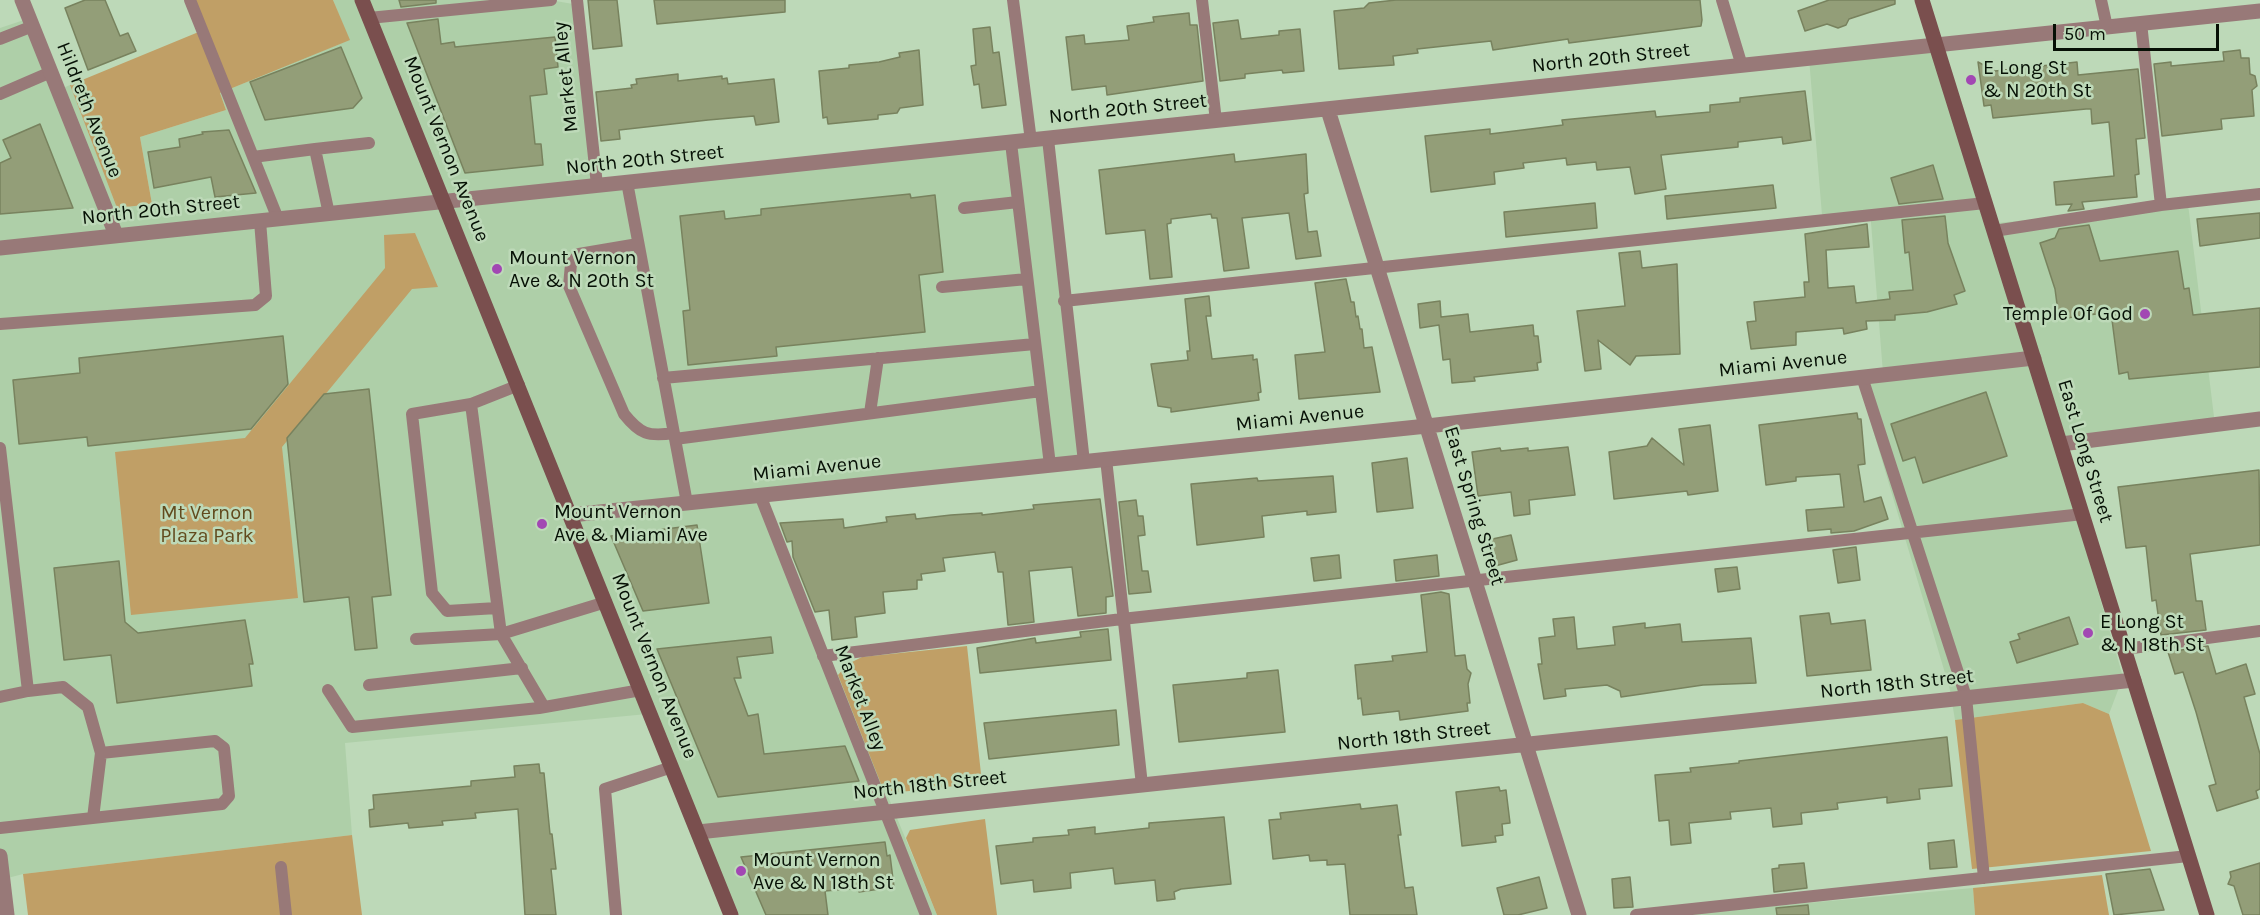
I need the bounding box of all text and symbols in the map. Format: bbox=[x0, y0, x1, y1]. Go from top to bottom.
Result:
scale bar bbox=[2056, 12, 2222, 50]
street label: Market Alley bbox=[548, 20, 584, 134]
text: 50 m bbox=[2064, 23, 2106, 45]
street label: North 20th Street bbox=[1531, 38, 1691, 78]
street label: Hildreth Avenue bbox=[51, 39, 127, 181]
street label: Mount Vernon Avenue bbox=[398, 53, 494, 245]
place label: E Long St & N 20th St bbox=[1983, 56, 2092, 103]
marker: E Long St & N 20th St bbox=[1964, 73, 1978, 87]
street label: North 20th Street bbox=[1048, 89, 1208, 129]
street label: North 20th Street bbox=[565, 140, 725, 180]
street label: North 20th Street bbox=[81, 190, 241, 230]
place label: Mount Vernon Ave & N 20th St bbox=[509, 246, 654, 293]
marker: Mount Vernon Ave & N 20th St bbox=[490, 262, 504, 276]
place label: Temple Of God bbox=[2003, 302, 2133, 326]
marker: Temple Of God bbox=[2138, 307, 2152, 321]
street label: Miami Avenue bbox=[1718, 345, 1848, 383]
street label: East Long Street bbox=[2052, 377, 2118, 525]
street label: Miami Avenue bbox=[1235, 399, 1365, 437]
street label: East Spring Street bbox=[1438, 424, 1510, 588]
street label: Miami Avenue bbox=[752, 449, 882, 487]
place label: Mount Vernon Ave & Miami Ave bbox=[554, 500, 708, 547]
park label: Mt Vernon Plaza Park bbox=[160, 501, 254, 548]
marker: Mount Vernon Ave & Miami Ave bbox=[535, 517, 549, 531]
street label: Mount Vernon Avenue bbox=[606, 570, 702, 762]
place label: E Long St & N 18th St bbox=[2100, 610, 2204, 657]
marker: E Long St & N 18th St bbox=[2081, 626, 2095, 640]
street label: Market Alley bbox=[829, 642, 891, 754]
street label: North 18th Street bbox=[1819, 664, 1975, 704]
street label: North 18th Street bbox=[1336, 716, 1492, 756]
street label: North 18th Street bbox=[852, 765, 1008, 805]
place label: Mount Vernon Ave & N 18th St bbox=[753, 848, 893, 895]
marker: Mount Vernon Ave & N 18th St bbox=[734, 864, 748, 878]

